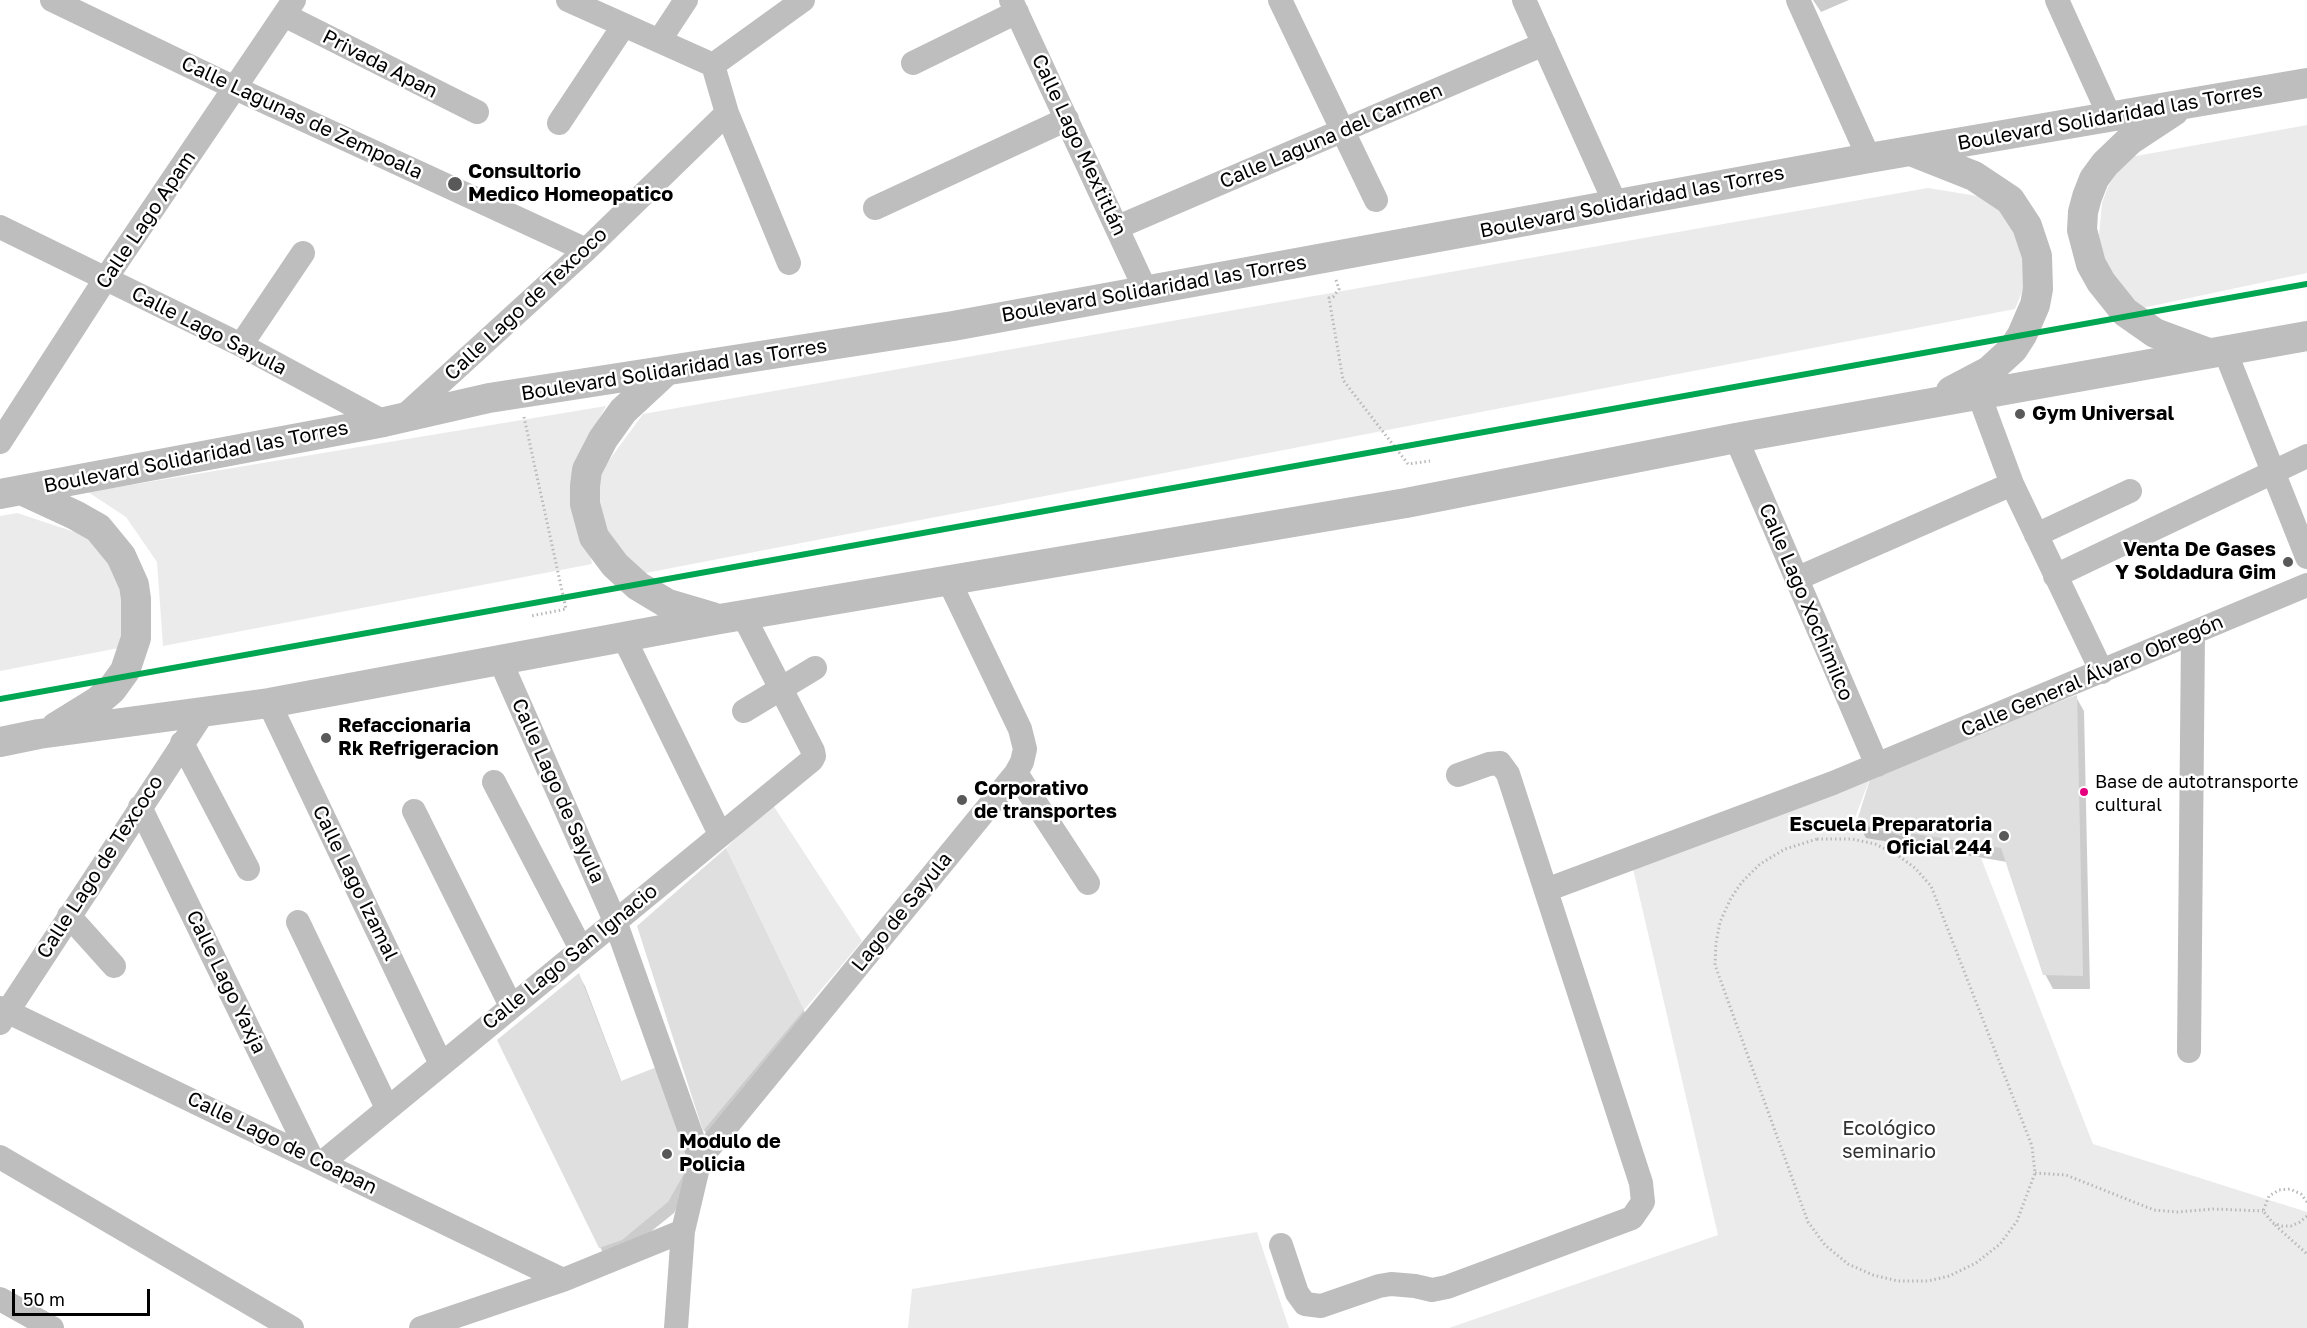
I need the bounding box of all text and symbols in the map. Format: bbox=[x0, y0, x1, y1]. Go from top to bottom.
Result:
street label: Privada Apan bbox=[318, 25, 442, 103]
street label: Calle Lago Mextitlán bbox=[1026, 50, 1132, 240]
street label: Calle Lagunas de Zempoala bbox=[177, 51, 427, 185]
street label: Calle Laguna del Carmen bbox=[1216, 78, 1446, 194]
street label: Boulevard Solidaridad las Torres bbox=[1956, 78, 2264, 156]
street label: Calle Lago Apam bbox=[91, 147, 201, 293]
place label: Consultorio Medico Homeopatico bbox=[468, 160, 673, 207]
street label: Boulevard Solidaridad las Torres bbox=[1478, 161, 1786, 243]
marker: Consultorio Medico Homeopatico bbox=[446, 175, 464, 193]
street label: Calle Lago de Texcoco bbox=[440, 222, 612, 386]
street label: Boulevard Solidaridad las Torres bbox=[1000, 250, 1308, 328]
street label: Calle Lago Sayula bbox=[127, 281, 291, 381]
street label: Boulevard Solidaridad las Torres bbox=[519, 334, 829, 406]
place label: Gym Universal bbox=[2032, 402, 2174, 426]
marker: Gym Universal bbox=[2013, 407, 2027, 421]
street label: Boulevard Solidaridad las Torres bbox=[42, 416, 350, 498]
street label: Calle Lago Xochimilco bbox=[1754, 500, 1858, 704]
place label: Venta De Gases Y Soldadura Gim bbox=[2115, 538, 2276, 585]
marker: Venta De Gases Y Soldadura Gim bbox=[2281, 555, 2295, 569]
street label: Calle General Álvaro Obregón bbox=[1957, 610, 2227, 742]
street label: Calle Lago de Sayula bbox=[506, 695, 610, 887]
place label: Refaccionaria Rk Refrigeracion bbox=[338, 714, 499, 761]
marker: Refaccionaria Rk Refrigeracion bbox=[319, 731, 333, 745]
street label: Calle Lago de Texcoco bbox=[32, 771, 168, 963]
place label: Base de autotransporte cultural bbox=[2095, 771, 2298, 814]
place label: Corporativo de transportes bbox=[974, 777, 1117, 824]
marker: Base de autotransporte cultural bbox=[2078, 786, 2090, 798]
marker: Corporativo de transportes bbox=[955, 793, 969, 807]
street label: Calle Lago Izamal bbox=[307, 802, 403, 964]
place label: Escuela Preparatoria Oficial 244 bbox=[1789, 813, 1992, 860]
marker: Escuela Preparatoria Oficial 244 bbox=[1997, 829, 2011, 843]
street label: Lago de Sayula bbox=[847, 848, 957, 976]
street label: Calle Lago San Ignacio bbox=[478, 879, 662, 1035]
street label: Calle Lago Yaxja bbox=[181, 906, 271, 1058]
street label: Calle Lago de Coapan bbox=[183, 1087, 381, 1199]
park label: Ecológico seminario bbox=[1842, 1117, 1936, 1164]
place label: Modulo de Policia bbox=[679, 1130, 781, 1177]
marker: Modulo de Policia bbox=[660, 1147, 674, 1161]
scale bar bbox=[15, 1277, 153, 1315]
text: 50 m bbox=[23, 1288, 65, 1310]

